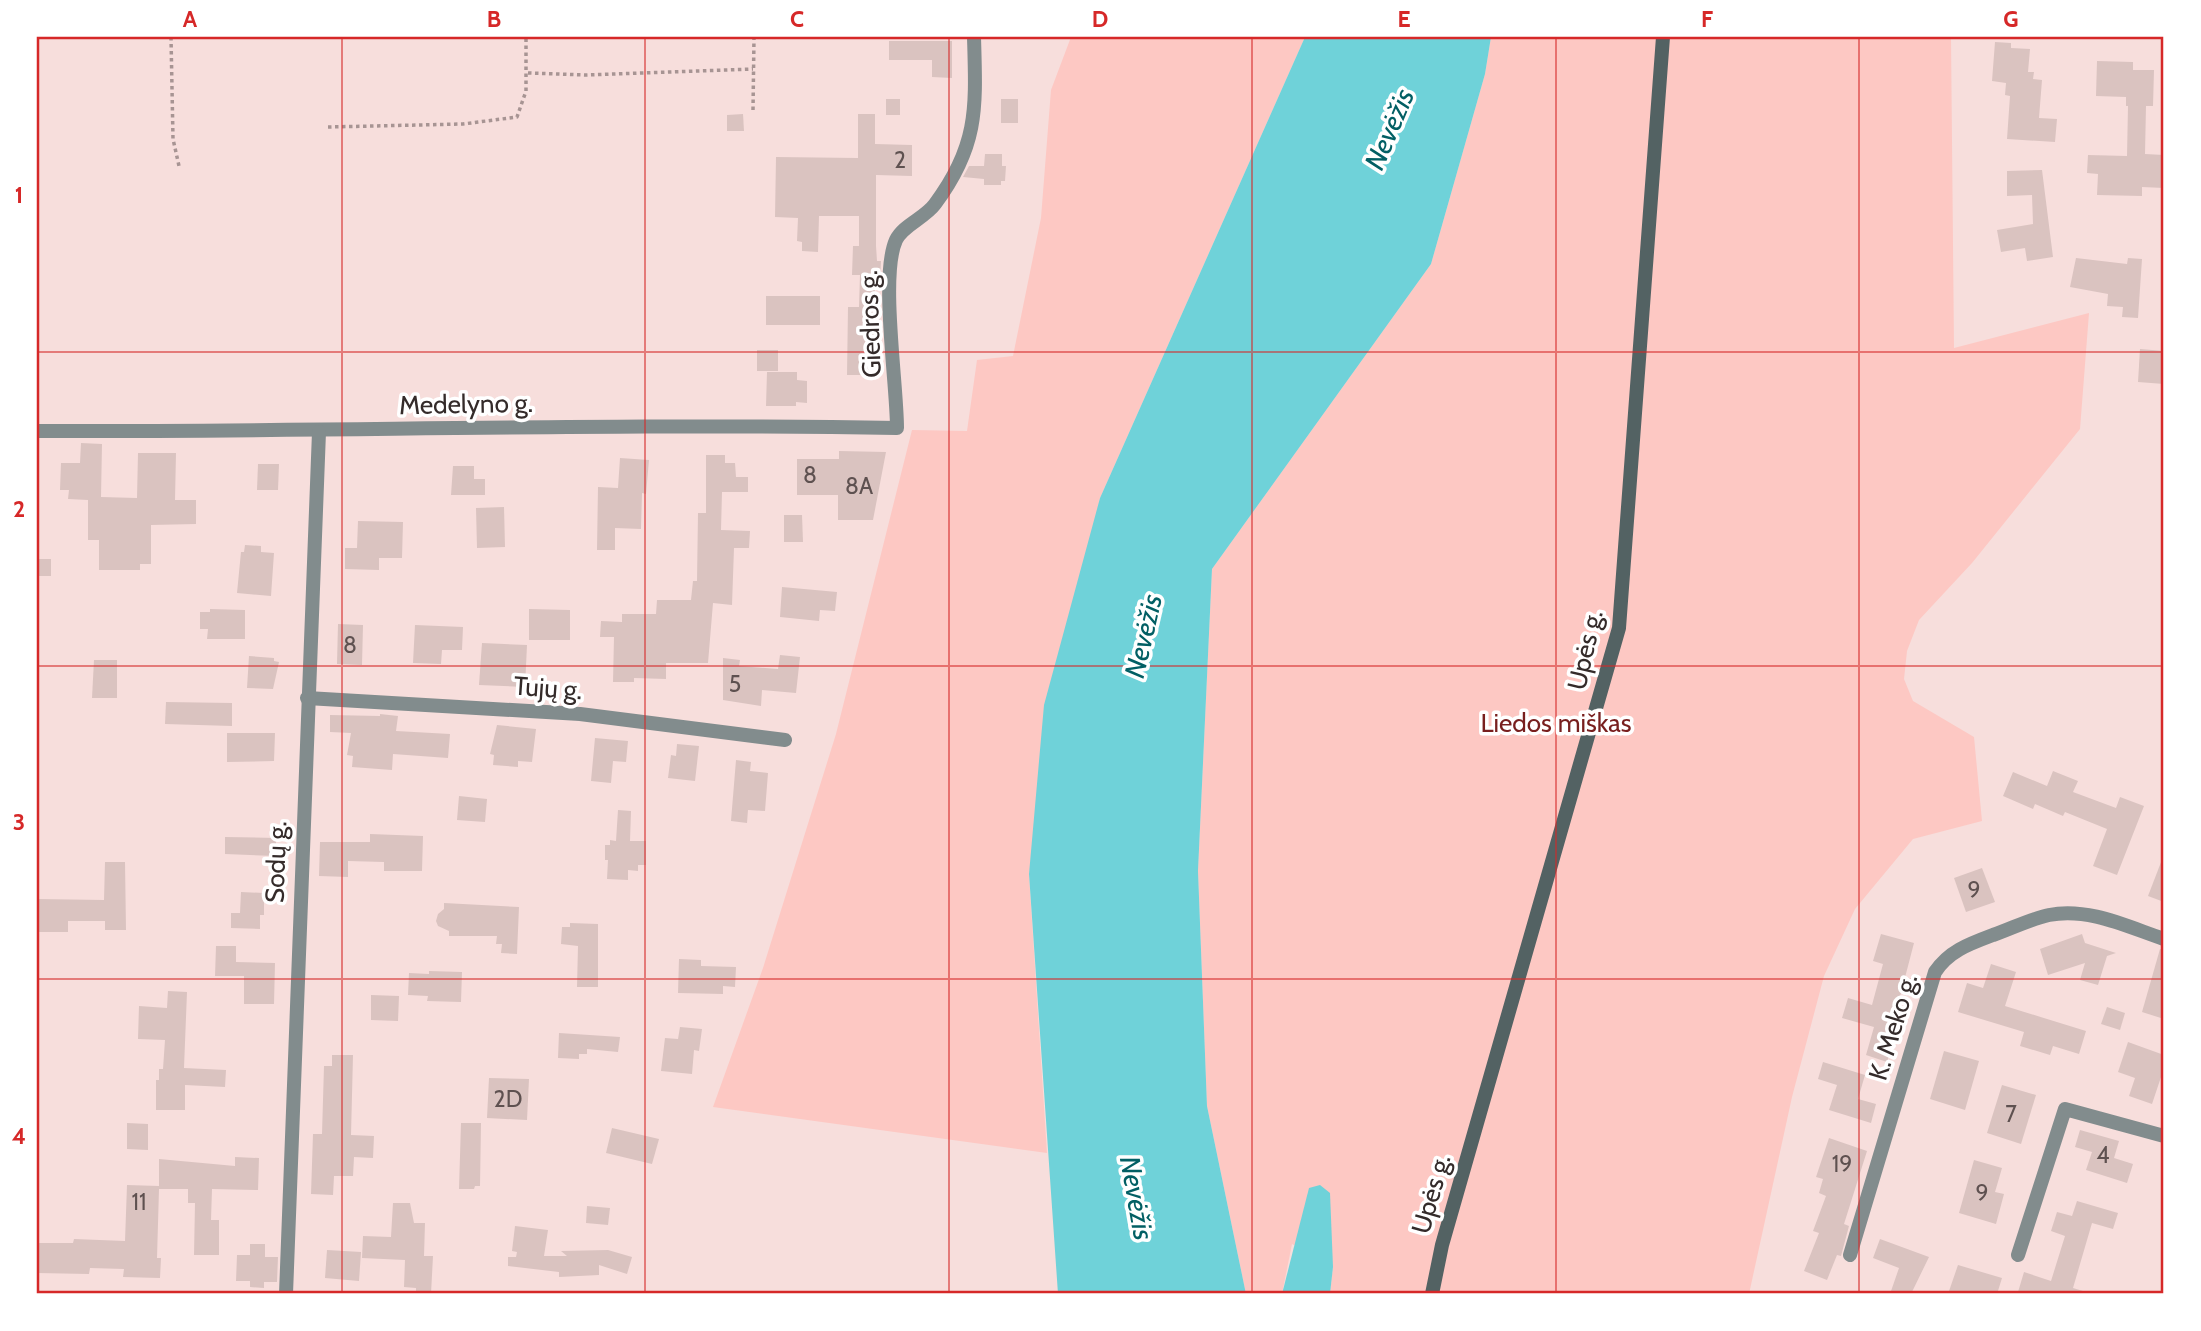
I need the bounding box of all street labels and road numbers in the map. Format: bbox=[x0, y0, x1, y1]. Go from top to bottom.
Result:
street label: Giedros g. bbox=[852, 270, 888, 378]
street label: Medelyno g. bbox=[399, 387, 533, 421]
street label: Upės g. bbox=[1560, 607, 1610, 693]
street label: Tujų g. bbox=[513, 670, 583, 706]
street label: Sodų g. bbox=[259, 821, 293, 903]
street label: K. Meko g. bbox=[1862, 970, 1924, 1084]
street label: Upės g. bbox=[1404, 1151, 1458, 1237]

